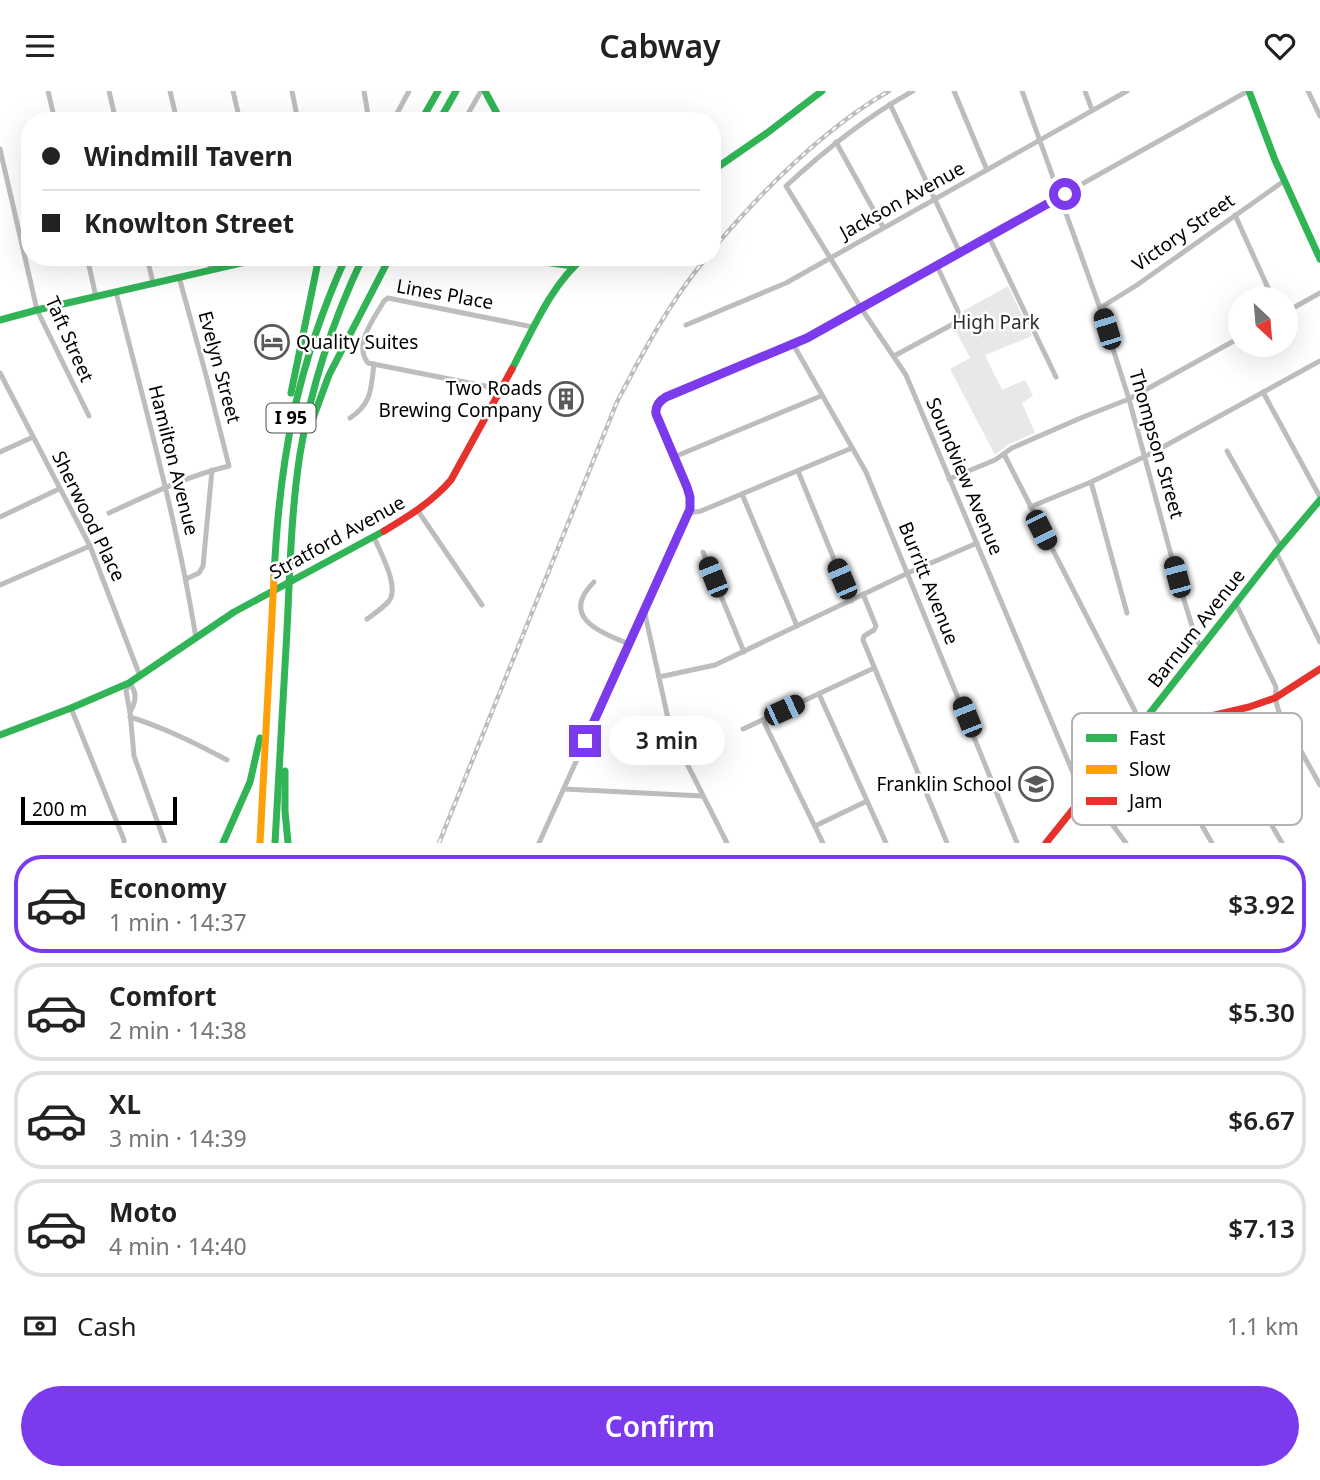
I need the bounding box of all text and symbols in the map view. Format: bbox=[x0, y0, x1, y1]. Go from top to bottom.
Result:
text: Cabway bbox=[599, 24, 721, 67]
icon: menu bbox=[21, 27, 59, 65]
icon: heart bbox=[1261, 27, 1299, 65]
text: Windmill Tavern bbox=[84, 138, 293, 174]
street label: Jackson Avenue bbox=[833, 155, 969, 246]
route start bbox=[1049, 178, 1081, 210]
street label: Victory Street bbox=[1127, 187, 1239, 277]
text: Knowlton Street bbox=[84, 205, 294, 241]
street label: Lines Place bbox=[394, 273, 496, 315]
north arrow bbox=[1228, 287, 1298, 357]
map controls bbox=[1228, 287, 1298, 357]
street label: Taft Street bbox=[40, 292, 100, 386]
car bbox=[1091, 306, 1124, 352]
street label: Evelyn Street bbox=[193, 308, 248, 426]
park label: High Park bbox=[952, 309, 1040, 335]
hotel icon: Quality Suites bbox=[253, 323, 291, 361]
place label: Quality Suites bbox=[296, 329, 418, 355]
street label: Thompson Street bbox=[1123, 367, 1191, 522]
place label: Two Roads Brewing Company bbox=[379, 375, 542, 423]
building icon: Two Roads Brewing Company bbox=[547, 380, 585, 418]
street label: Hamilton Avenue bbox=[143, 382, 205, 538]
street label: Soundview Avenue bbox=[920, 393, 1010, 559]
road number: I 95 bbox=[266, 403, 316, 433]
street label: Sherwood Place bbox=[46, 446, 132, 586]
street label: Stratford Avenue bbox=[265, 489, 409, 585]
car bbox=[1023, 507, 1060, 553]
street label: Burritt Avenue bbox=[893, 518, 965, 648]
car bbox=[696, 554, 731, 600]
car bbox=[1162, 554, 1193, 600]
car bbox=[825, 556, 860, 602]
street label: Barnum Avenue bbox=[1142, 563, 1250, 693]
car bbox=[761, 692, 808, 728]
car bbox=[950, 694, 985, 740]
legend bbox=[1072, 713, 1302, 825]
callout: 3 min bbox=[610, 717, 725, 765]
text: 3 min bbox=[636, 724, 698, 756]
route end bbox=[569, 725, 601, 757]
text: Fast bbox=[1129, 725, 1166, 751]
text: Slow bbox=[1129, 756, 1170, 782]
school or university icon: Franklin School bbox=[1017, 765, 1055, 803]
place label: Franklin School bbox=[876, 771, 1012, 797]
text: Jam bbox=[1127, 788, 1163, 814]
scale bar bbox=[21, 794, 177, 826]
text: 200 m bbox=[32, 796, 87, 822]
text: Economy bbox=[109, 870, 227, 906]
icon: car bbox=[25, 873, 88, 936]
text: $3.92 bbox=[1228, 886, 1295, 922]
text: 1 min · 14:37 bbox=[109, 906, 247, 938]
text: Comfort bbox=[109, 978, 217, 1014]
icon: car bbox=[25, 981, 88, 1044]
text: $5.30 bbox=[1228, 994, 1295, 1030]
text: 2 min · 14:38 bbox=[109, 1014, 247, 1046]
text: XL bbox=[109, 1086, 141, 1122]
icon: car bbox=[25, 1089, 88, 1152]
text: $6.67 bbox=[1228, 1102, 1295, 1138]
text: 3 min · 14:39 bbox=[109, 1122, 247, 1154]
text: Moto bbox=[109, 1194, 177, 1230]
icon: car bbox=[25, 1197, 88, 1260]
text: $7.13 bbox=[1228, 1210, 1295, 1246]
text: 4 min · 14:40 bbox=[109, 1230, 247, 1262]
icon: cash bbox=[21, 1307, 59, 1345]
text: Cash bbox=[77, 1308, 137, 1344]
text: 1.1 km bbox=[1227, 1310, 1299, 1342]
button: Confirm bbox=[21, 1386, 1299, 1466]

